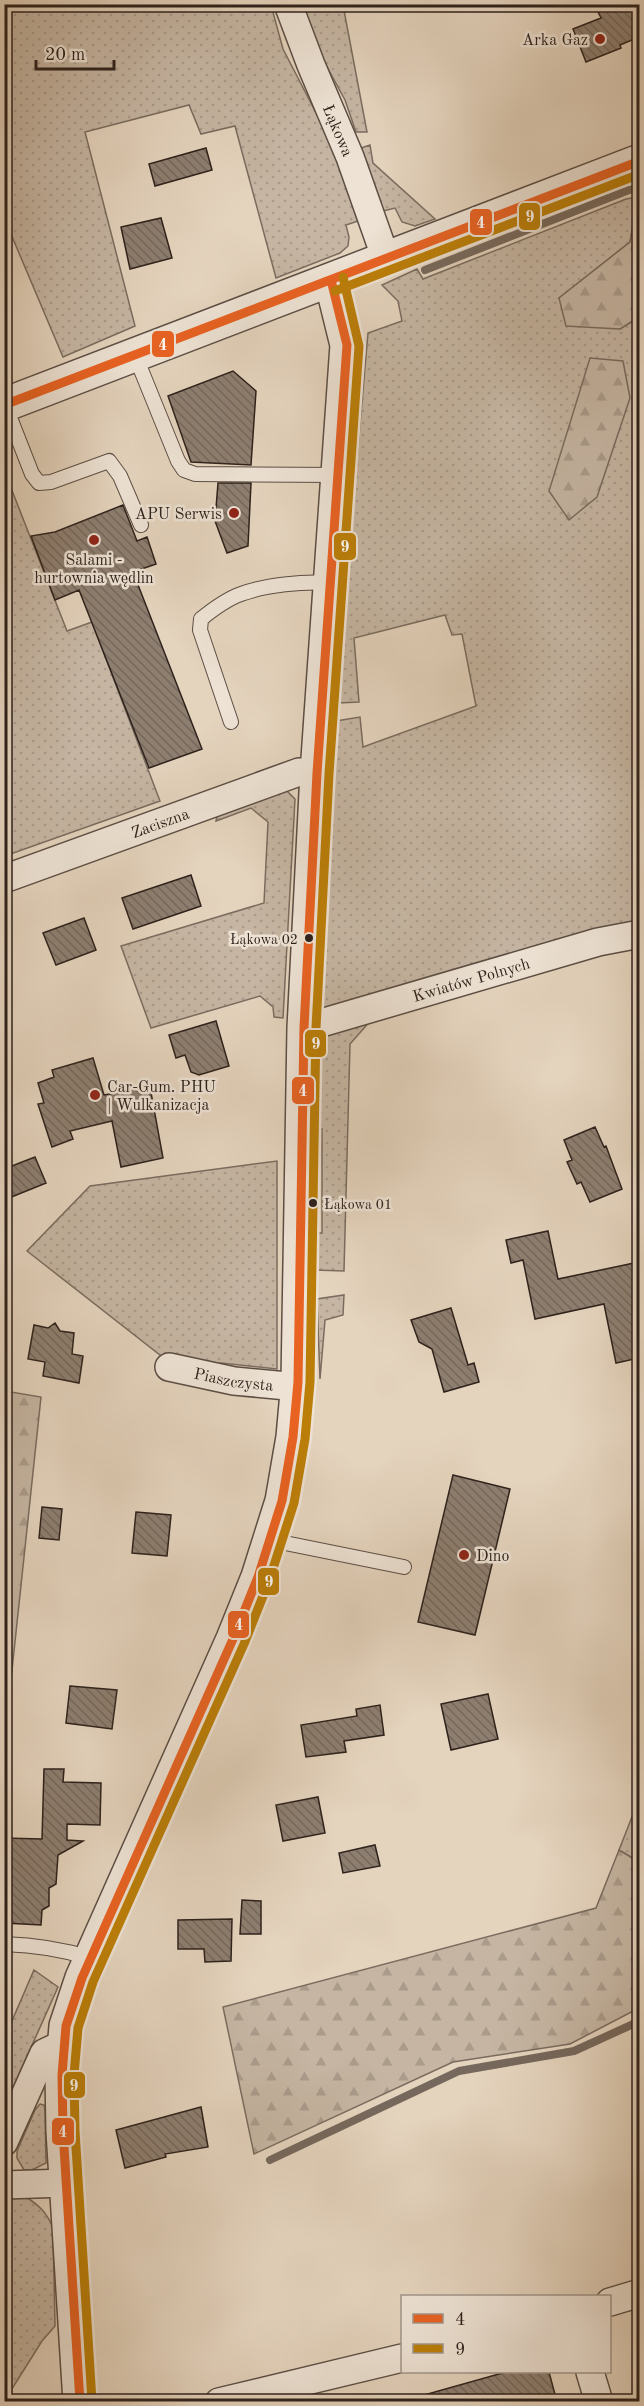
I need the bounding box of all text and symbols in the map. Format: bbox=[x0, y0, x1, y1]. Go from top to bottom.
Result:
marker: Arka Gaz bbox=[593, 32, 607, 46]
scale bar bbox=[36, 33, 114, 71]
place label: Arka Gaz bbox=[522, 33, 588, 49]
text: 20 m bbox=[45, 46, 85, 64]
street label: Łąkowa bbox=[319, 103, 355, 159]
line badge: 9 bbox=[518, 202, 541, 231]
line badge: 4 bbox=[469, 208, 493, 236]
text: 9 bbox=[525, 210, 535, 226]
text: 4 bbox=[476, 216, 486, 232]
line badge: 4 bbox=[151, 330, 175, 358]
text: 4 bbox=[158, 338, 168, 354]
marker: APU Serwis bbox=[227, 506, 241, 520]
place label: APU Serwis bbox=[135, 507, 222, 523]
line badge: 9 bbox=[333, 532, 357, 561]
marker: Salami - hurtownia wędlin bbox=[87, 533, 101, 547]
text: 9 bbox=[340, 540, 350, 556]
place label: Salami - hurtownia wędlin bbox=[34, 553, 154, 587]
street label: Zaciszna bbox=[130, 806, 192, 842]
marker: Łąkowa 02 bbox=[303, 932, 315, 944]
place label: Łąkowa 02 bbox=[230, 933, 298, 947]
street label: Kwiatów Polnych bbox=[411, 956, 532, 1006]
line badge: 9 bbox=[304, 1029, 327, 1058]
text: 9 bbox=[311, 1037, 321, 1053]
line badge: 4 bbox=[291, 1076, 315, 1105]
place label: Car-Gum. PHU | Wulkanizacja bbox=[107, 1080, 216, 1114]
text: 4 bbox=[298, 1084, 308, 1100]
marker: Car-Gum. PHU | Wulkanizacja bbox=[88, 1088, 102, 1102]
marker: Łąkowa 01 bbox=[307, 1197, 319, 1209]
place label: Łąkowa 01 bbox=[324, 1198, 392, 1212]
street label: Piaszczysta bbox=[192, 1367, 274, 1395]
marker: Dino bbox=[457, 1548, 471, 1562]
place label: Dino bbox=[476, 1549, 509, 1565]
line badge: 9 bbox=[257, 1567, 280, 1596]
text: 9 bbox=[264, 1575, 274, 1591]
line badge: 4 bbox=[227, 1610, 250, 1639]
text: 4 bbox=[234, 1618, 244, 1634]
line badge: 9 bbox=[63, 2071, 86, 2099]
text: 9 bbox=[69, 2079, 79, 2095]
line badge: 4 bbox=[51, 2117, 75, 2146]
text: 4 bbox=[58, 2125, 68, 2141]
legend bbox=[401, 2295, 611, 2373]
text: 4 bbox=[455, 2311, 465, 2329]
text: 9 bbox=[455, 2341, 465, 2359]

